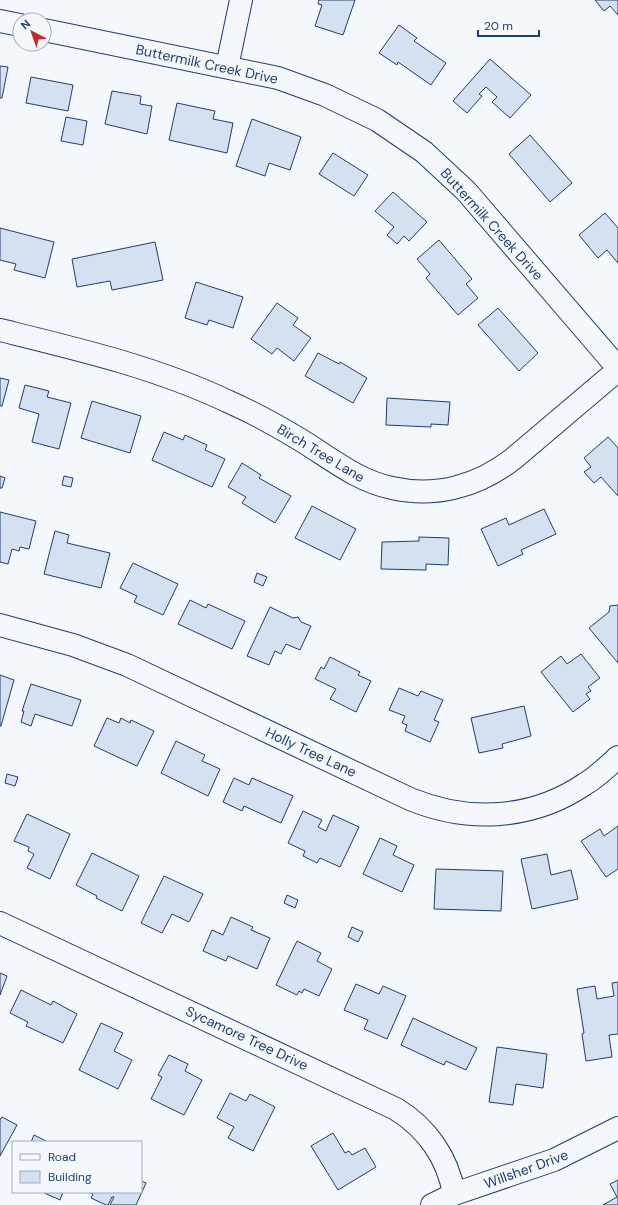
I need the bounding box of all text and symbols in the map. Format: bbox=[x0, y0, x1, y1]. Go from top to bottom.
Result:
north arrow bbox=[12, 12, 52, 52]
scale bar bbox=[478, 12, 539, 38]
text: N bbox=[18, 17, 33, 32]
text: 20 m bbox=[484, 18, 513, 34]
street label: Buttermilk Creek Drive bbox=[134, 40, 280, 88]
street label: Buttermilk Creek Drive bbox=[437, 164, 547, 284]
street label: Birch Tree Lane bbox=[274, 420, 368, 486]
street label: Holly Tree Lane bbox=[263, 723, 359, 781]
street label: Sycamore Tree Drive bbox=[183, 1002, 311, 1074]
legend bbox=[12, 1141, 142, 1193]
street label: Willsher Drive bbox=[481, 1145, 571, 1193]
text: Road bbox=[48, 1149, 76, 1165]
text: Building bbox=[48, 1169, 92, 1185]

